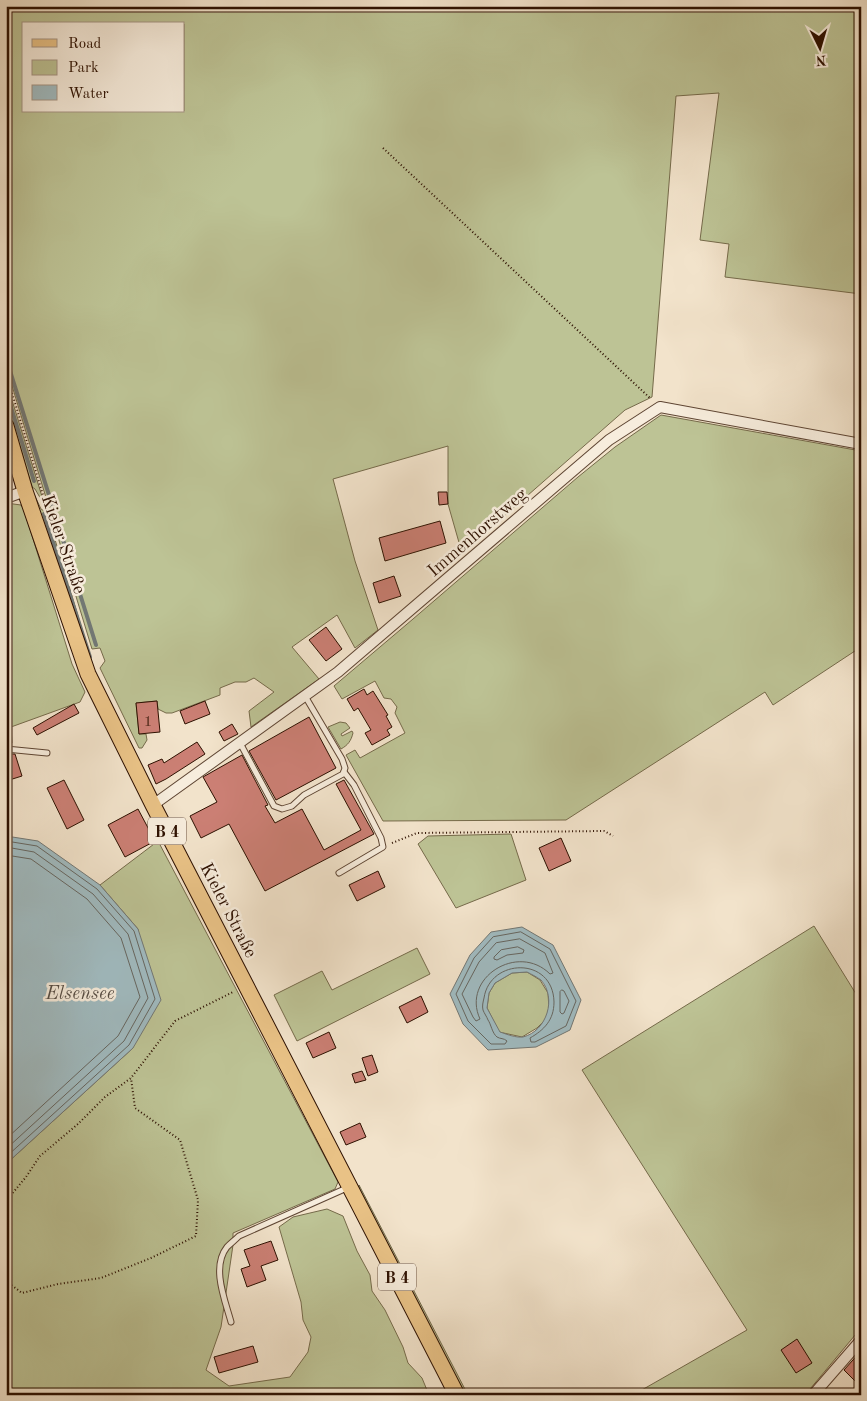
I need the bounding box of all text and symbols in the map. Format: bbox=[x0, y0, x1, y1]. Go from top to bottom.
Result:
legend bbox=[22, 22, 185, 112]
north arrow bbox=[794, 22, 844, 72]
text: Road bbox=[68, 37, 102, 52]
text: N bbox=[815, 53, 827, 67]
text: Park bbox=[68, 61, 99, 76]
text: Water bbox=[68, 87, 109, 102]
street label: Immenhorstweg bbox=[425, 485, 531, 581]
street label: Kieler Straße bbox=[38, 492, 88, 596]
house number: 1 bbox=[144, 715, 152, 730]
road number: B 4 bbox=[148, 818, 186, 844]
street label: Kieler Straße bbox=[197, 860, 260, 961]
water label: Elsensee bbox=[44, 985, 115, 1004]
road number: B 4 bbox=[378, 1264, 416, 1290]

